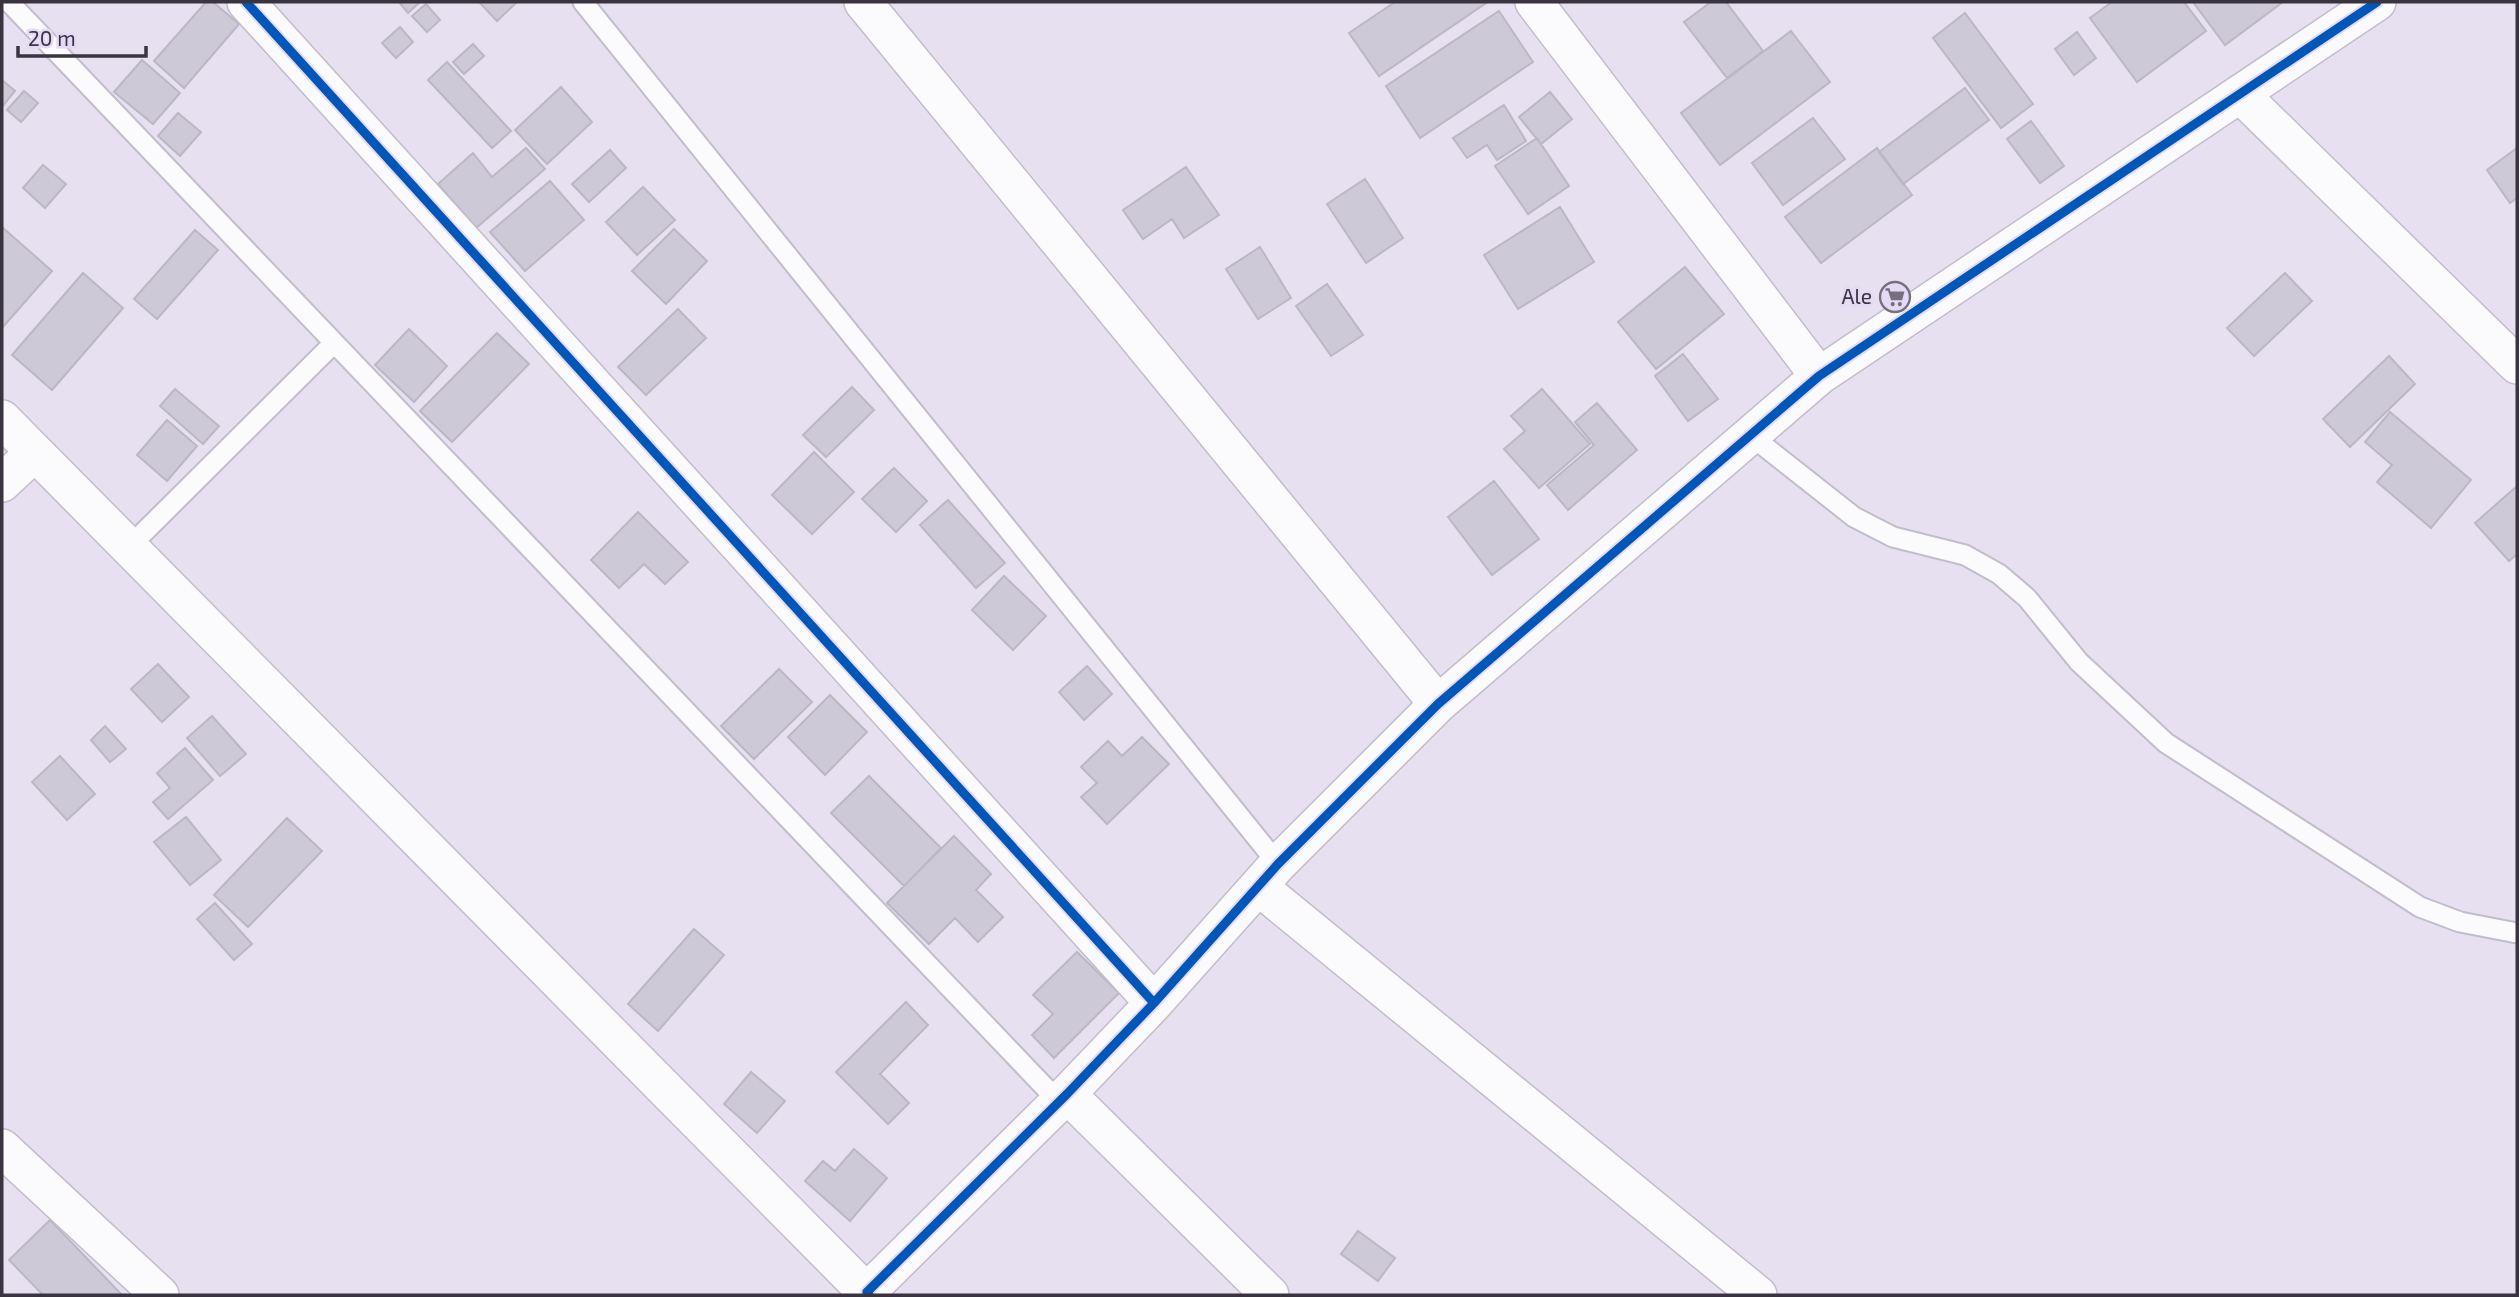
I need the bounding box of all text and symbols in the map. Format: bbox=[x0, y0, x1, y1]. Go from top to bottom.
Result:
scale bar bbox=[18, 14, 145, 58]
text: 20 m bbox=[28, 25, 76, 50]
supermarket icon: Ale bbox=[1878, 280, 1912, 314]
place label: Ale bbox=[1841, 283, 1872, 308]

